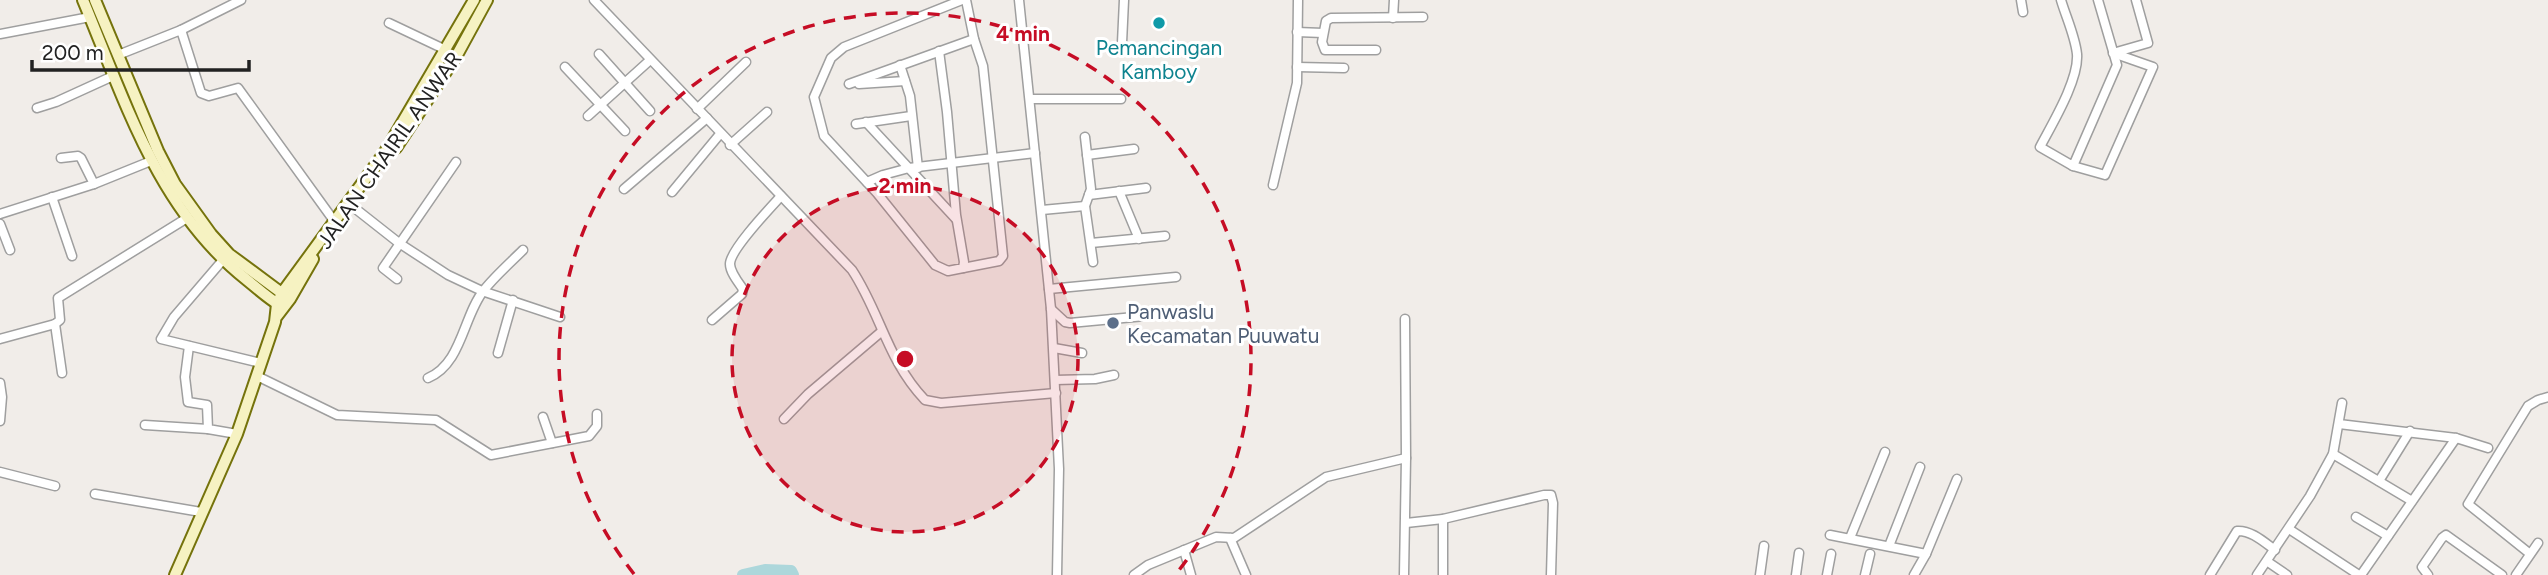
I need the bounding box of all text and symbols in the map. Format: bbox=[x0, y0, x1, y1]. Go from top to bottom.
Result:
marker: Pemancingan Kamboy bbox=[1151, 15, 1167, 31]
text: 4 min bbox=[996, 21, 1050, 46]
scale bar bbox=[32, 28, 248, 72]
place label: Pemancingan Kamboy bbox=[1096, 35, 1222, 84]
text: 200 m bbox=[42, 40, 104, 65]
street label: JALAN CHAIRIL ANWAR bbox=[311, 47, 467, 253]
text: 2 min bbox=[879, 173, 931, 198]
place label: Panwaslu Kecamatan Puuwatu bbox=[1127, 299, 1319, 348]
marker: Panwaslu Kecamatan Puuwatu bbox=[1105, 315, 1121, 331]
centre of rings bbox=[893, 347, 917, 371]

